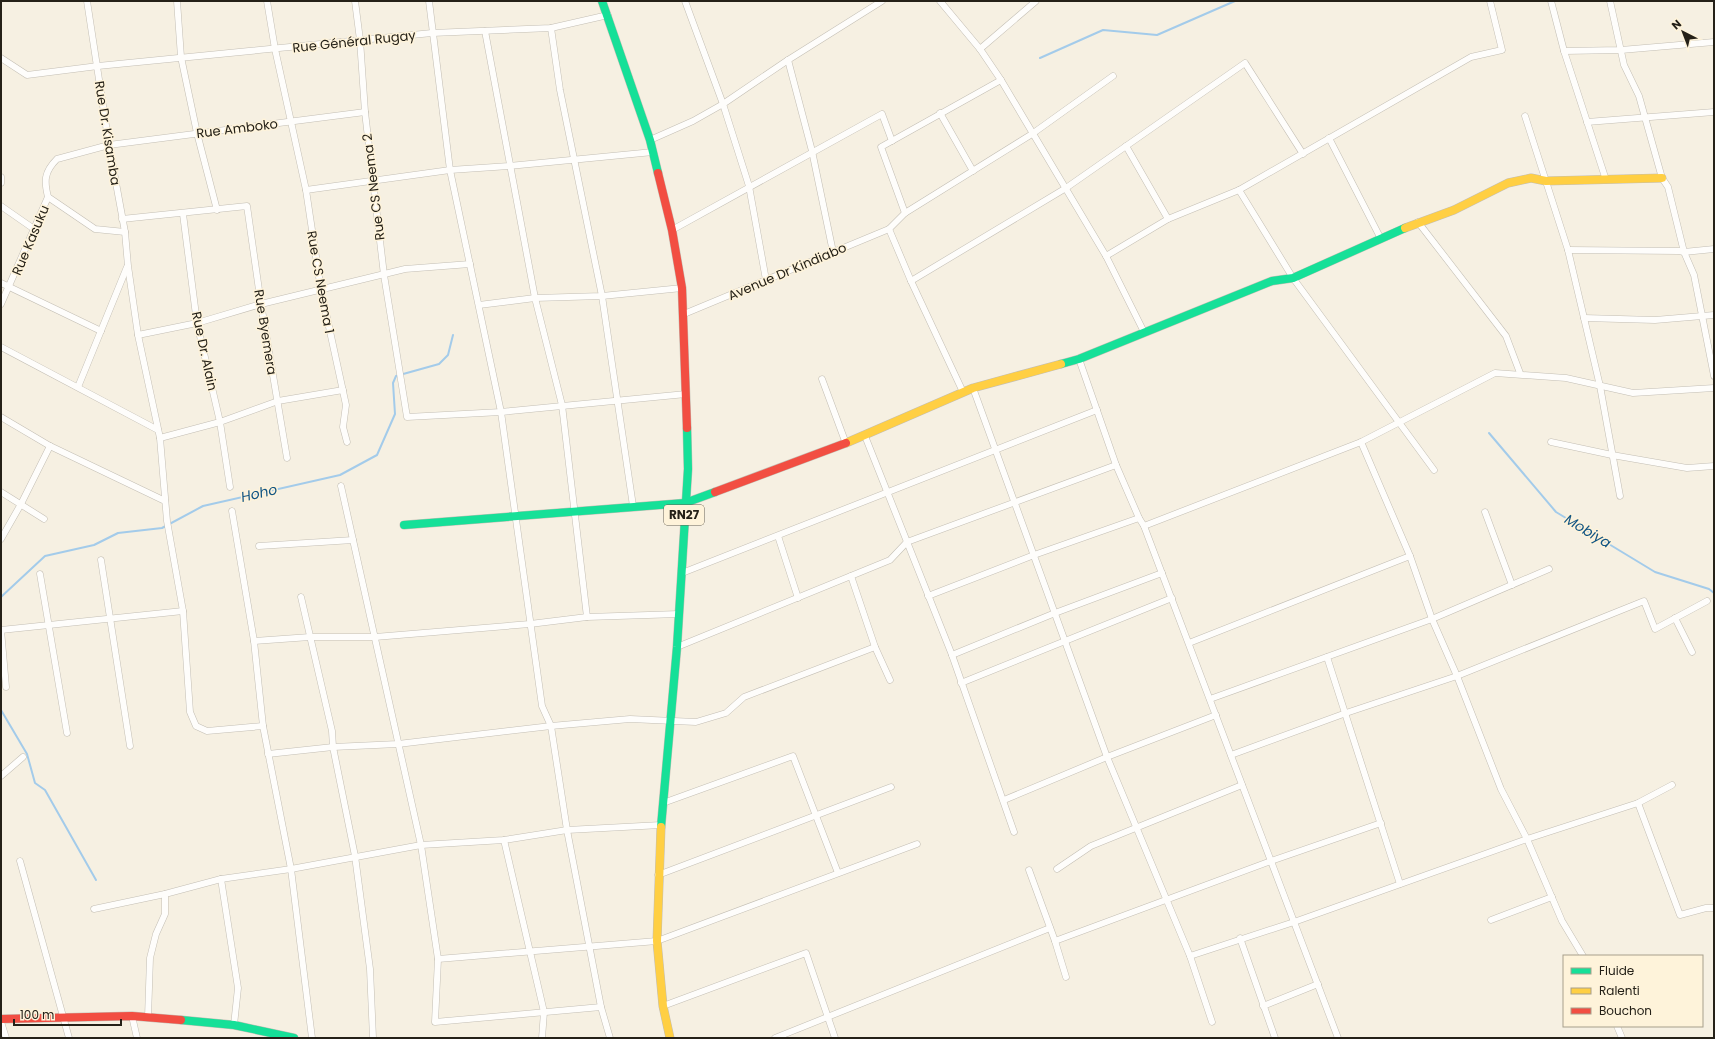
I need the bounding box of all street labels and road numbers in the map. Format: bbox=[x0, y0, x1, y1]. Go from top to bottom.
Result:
street label: Rue Général Rugay bbox=[292, 26, 417, 57]
street label: Rue Dr. Kisamba bbox=[90, 79, 125, 187]
street label: Rue Amboko bbox=[195, 114, 279, 143]
street label: Rue CS Neema 2 bbox=[358, 133, 389, 241]
street label: Rue Kasuku bbox=[7, 202, 54, 278]
street label: Rue CS Neema 1 bbox=[302, 229, 339, 335]
street label: Avenue Dr Kindiabo bbox=[725, 238, 849, 305]
street label: Rue Byemera bbox=[249, 288, 282, 376]
street label: Rue Dr. Alain bbox=[187, 310, 222, 392]
road number: RN27 bbox=[664, 505, 704, 525]

